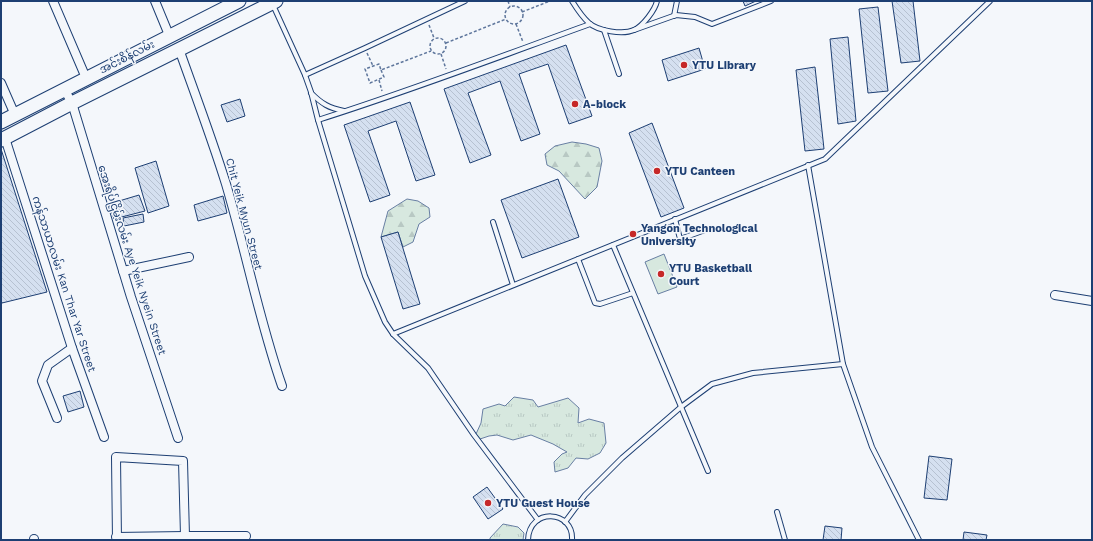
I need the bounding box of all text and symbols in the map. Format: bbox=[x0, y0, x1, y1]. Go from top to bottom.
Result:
street label: အင်းစိန်လမ်း bbox=[97, 37, 158, 78]
place label: YTU Library bbox=[692, 59, 757, 72]
marker: YTU Library bbox=[679, 60, 689, 70]
place label: A-block bbox=[583, 98, 626, 111]
marker: A-block bbox=[570, 99, 580, 109]
street label: Chit Yeik Myun Street bbox=[223, 157, 265, 272]
street label: အေးရိပ်ငြိမ်းလမ်း Aye Yeik Nyein Street bbox=[93, 163, 170, 358]
place label: YTU Canteen bbox=[665, 165, 735, 178]
marker: YTU Canteen bbox=[652, 166, 662, 176]
street label: ကန်သာယာလမ်း Kan Thar Yar Street bbox=[27, 194, 100, 374]
place label: Yangon Technological University bbox=[641, 222, 758, 248]
marker: Yangon Technological University bbox=[628, 229, 638, 239]
place label: YTU Basketball Court bbox=[669, 262, 753, 288]
marker: YTU Basketball Court bbox=[656, 269, 666, 279]
place label: YTU Guest House bbox=[496, 497, 590, 510]
marker: YTU Guest House bbox=[483, 498, 493, 508]

